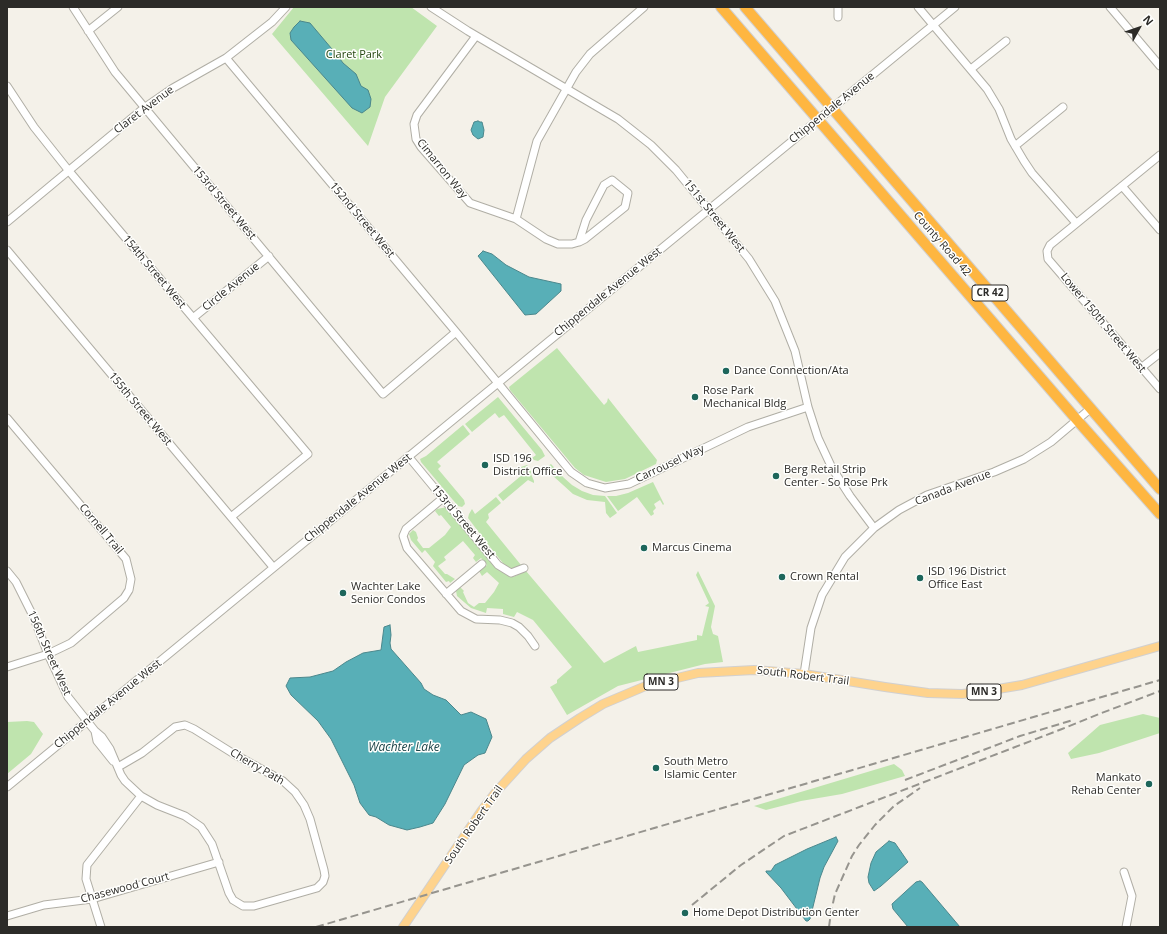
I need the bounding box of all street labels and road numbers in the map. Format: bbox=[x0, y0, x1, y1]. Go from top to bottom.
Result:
street label: Chippendale Avenue bbox=[787, 70, 877, 146]
street label: Claret Avenue bbox=[111, 83, 177, 137]
street label: Cimarron Way bbox=[414, 136, 470, 202]
street label: 153rd Street West bbox=[189, 164, 259, 242]
street label: 151st Street West bbox=[681, 177, 747, 255]
street label: 152nd Street West bbox=[327, 180, 397, 260]
street label: County Road 42 bbox=[910, 209, 974, 279]
street label: 154th Street West bbox=[120, 233, 188, 311]
street label: Chippendale Avenue West bbox=[552, 245, 664, 339]
street label: Circle Avenue bbox=[200, 260, 262, 314]
street label: Lower 150th Street West bbox=[1057, 271, 1149, 375]
road number: CR 42 bbox=[972, 285, 1008, 301]
street label: 155th Street West bbox=[106, 370, 174, 448]
street label: Carrousel Way bbox=[634, 442, 706, 486]
street label: Chippendale Avenue West bbox=[302, 451, 414, 545]
street label: Canada Avenue bbox=[913, 468, 993, 508]
street label: 153rd Street West bbox=[428, 483, 498, 561]
street label: Cornell Trail bbox=[76, 501, 126, 557]
street label: 156th Street West bbox=[24, 609, 74, 697]
street label: Chippendale Avenue West bbox=[52, 657, 164, 751]
street label: South Robert Trail bbox=[756, 664, 850, 688]
road number: MN 3 bbox=[644, 674, 678, 690]
road number: MN 3 bbox=[967, 684, 1001, 700]
street label: Cherry Path bbox=[227, 746, 287, 788]
street label: South Robert Trail bbox=[442, 783, 506, 867]
street label: Chasewood Court bbox=[79, 870, 171, 906]

